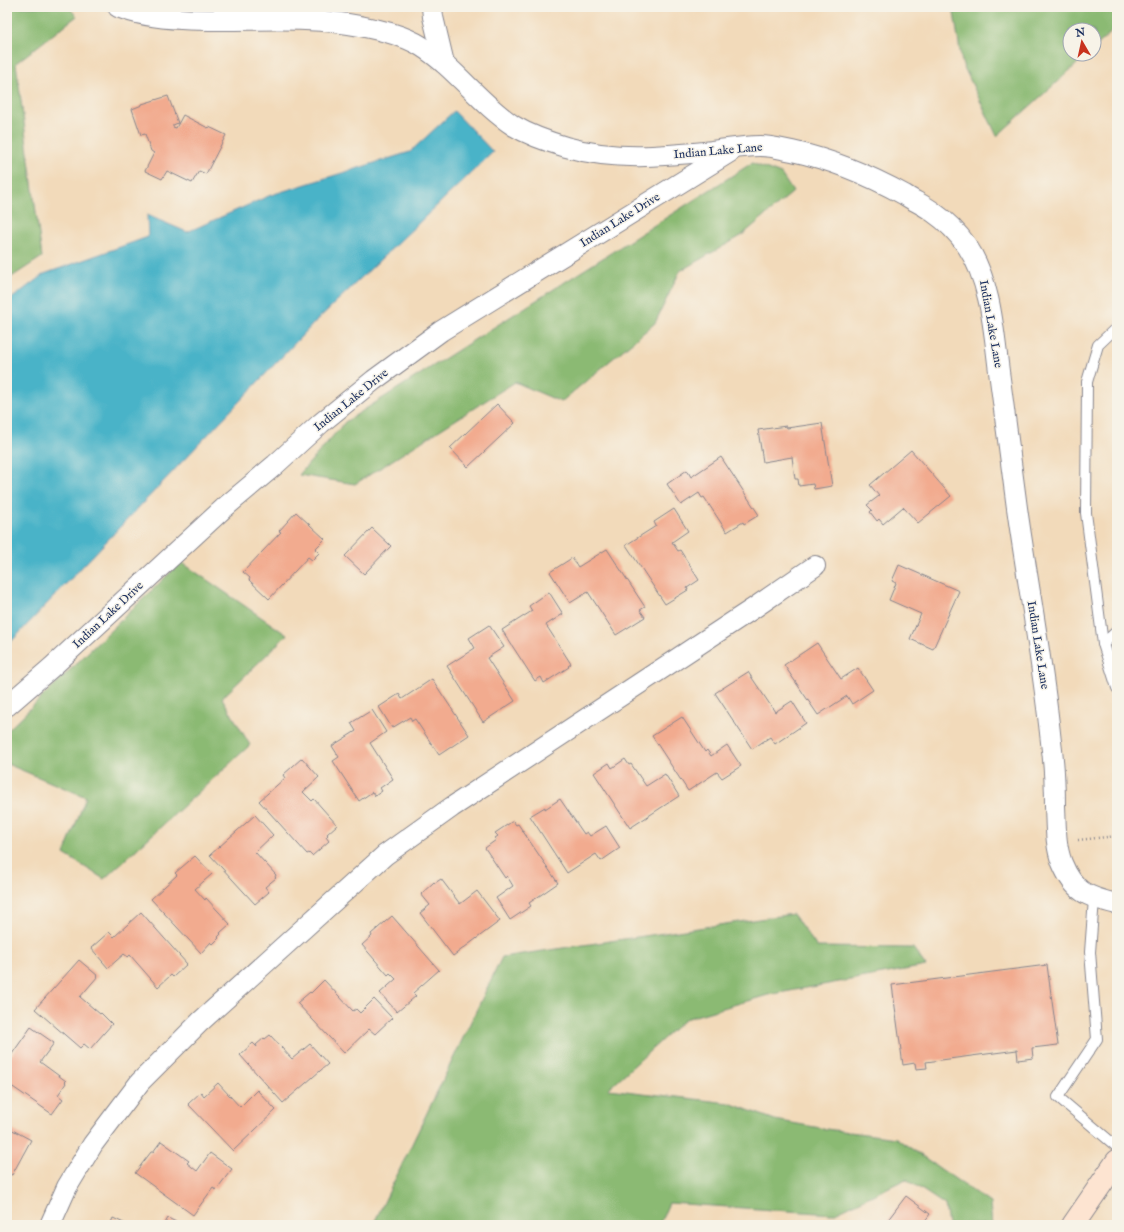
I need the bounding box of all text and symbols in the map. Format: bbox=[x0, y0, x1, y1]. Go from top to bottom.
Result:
north arrow bbox=[1062, 22, 1102, 62]
text: N bbox=[1074, 25, 1087, 41]
street label: Indian Lake Lane bbox=[673, 140, 764, 162]
street label: Indian Lake Drive bbox=[577, 189, 663, 251]
street label: Indian Lake Lane bbox=[976, 279, 1006, 370]
street label: Indian Lake Drive bbox=[311, 365, 392, 435]
street label: Indian Lake Drive bbox=[69, 578, 147, 652]
street label: Indian Lake Lane bbox=[1024, 600, 1052, 691]

